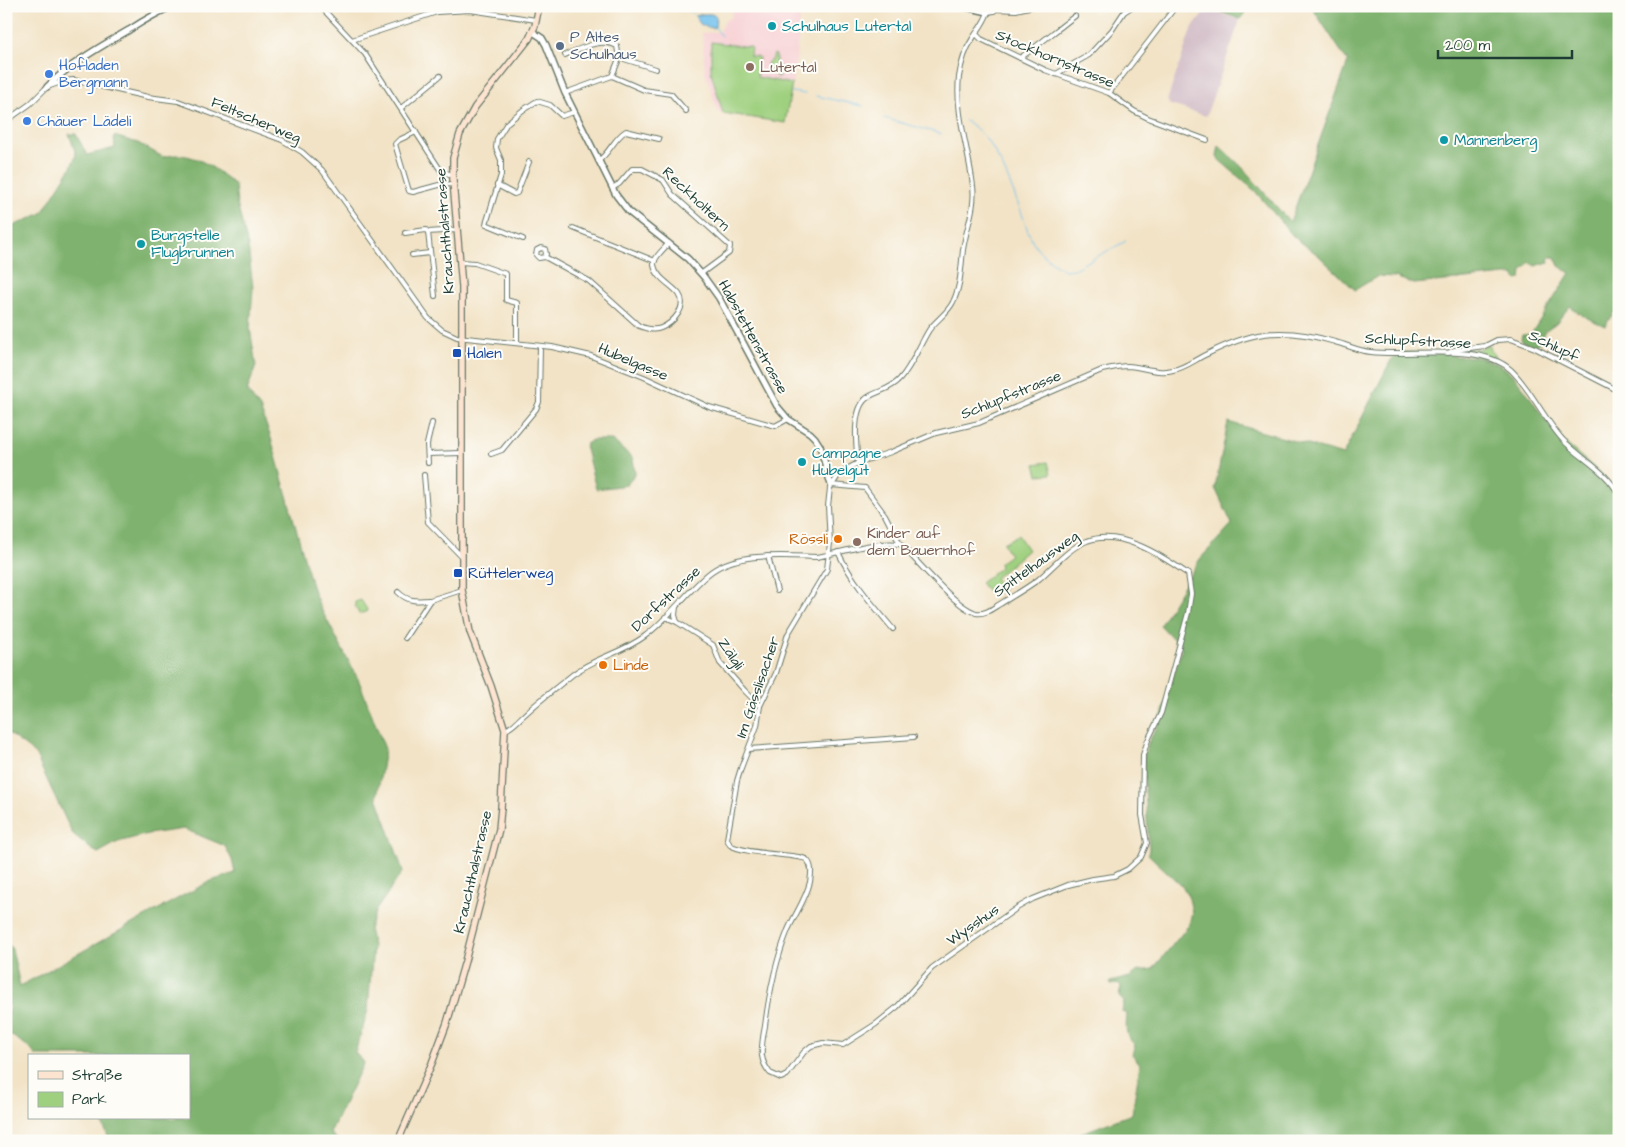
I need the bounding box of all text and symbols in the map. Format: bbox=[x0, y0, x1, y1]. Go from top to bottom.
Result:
place label: Schulhaus Lutertal bbox=[782, 16, 911, 37]
marker: Schulhaus Lutertal bbox=[766, 20, 778, 32]
street label: Stockhornstrasse bbox=[992, 24, 1118, 94]
place label: P Altes Schulhaus bbox=[570, 27, 637, 65]
scale bar bbox=[1438, 28, 1571, 60]
text: 200 m bbox=[1445, 35, 1491, 56]
marker: P Altes Schulhaus bbox=[554, 40, 566, 52]
place label: Hofladen Bergmann bbox=[59, 55, 129, 94]
place label: Lutertal bbox=[760, 57, 817, 78]
marker: Lutertal bbox=[744, 61, 756, 73]
marker: Hofladen Bergmann bbox=[43, 68, 55, 80]
street label: Feltscherweg bbox=[207, 92, 304, 149]
place label: Chäuer Lädeli bbox=[37, 111, 132, 132]
marker: Chäuer Lädeli bbox=[21, 115, 33, 127]
place label: Mannenberg bbox=[1454, 130, 1537, 152]
marker: Mannenberg bbox=[1438, 134, 1450, 146]
street label: Reckholtern bbox=[657, 162, 735, 236]
street label: Krauchthalstrasse bbox=[430, 168, 460, 294]
place label: Burgstelle Flugbrunnen bbox=[151, 225, 235, 264]
marker: Burgstelle Flugbrunnen bbox=[135, 238, 147, 250]
street label: Habstettenstrasse bbox=[713, 276, 793, 398]
street label: Schlupf bbox=[1525, 325, 1583, 367]
street label: Schlupfstrasse bbox=[1364, 328, 1472, 354]
street label: Hubelgasse bbox=[594, 338, 671, 387]
place label: Halen bbox=[467, 343, 502, 364]
marker: Halen bbox=[451, 347, 463, 359]
street label: Schlupfstrasse bbox=[958, 365, 1064, 425]
place label: Campagne Hubelgut bbox=[812, 443, 881, 482]
marker: Campagne Hubelgut bbox=[796, 456, 808, 468]
place label: Kinder auf dem Bauernhof bbox=[867, 523, 975, 561]
street label: Spittelhausweg bbox=[989, 526, 1084, 603]
place label: Rössli bbox=[789, 529, 829, 550]
marker: Rössli bbox=[832, 533, 844, 545]
marker: Kinder auf dem Bauernhof bbox=[851, 536, 863, 548]
street label: Dorfstrasse bbox=[627, 561, 705, 637]
place label: Rüttelerweg bbox=[468, 563, 554, 585]
marker: Rüttelerweg bbox=[452, 567, 464, 579]
street label: Im Gässlisacher bbox=[731, 633, 785, 741]
street label: Zälgli bbox=[712, 634, 750, 675]
place label: Linde bbox=[613, 655, 649, 676]
marker: Linde bbox=[597, 659, 609, 671]
street label: Krauchthalstrasse bbox=[449, 808, 497, 936]
street label: Wysshus bbox=[942, 899, 1005, 952]
legend bbox=[28, 1054, 190, 1120]
text: Straße bbox=[72, 1065, 122, 1086]
text: Park bbox=[72, 1089, 107, 1110]

